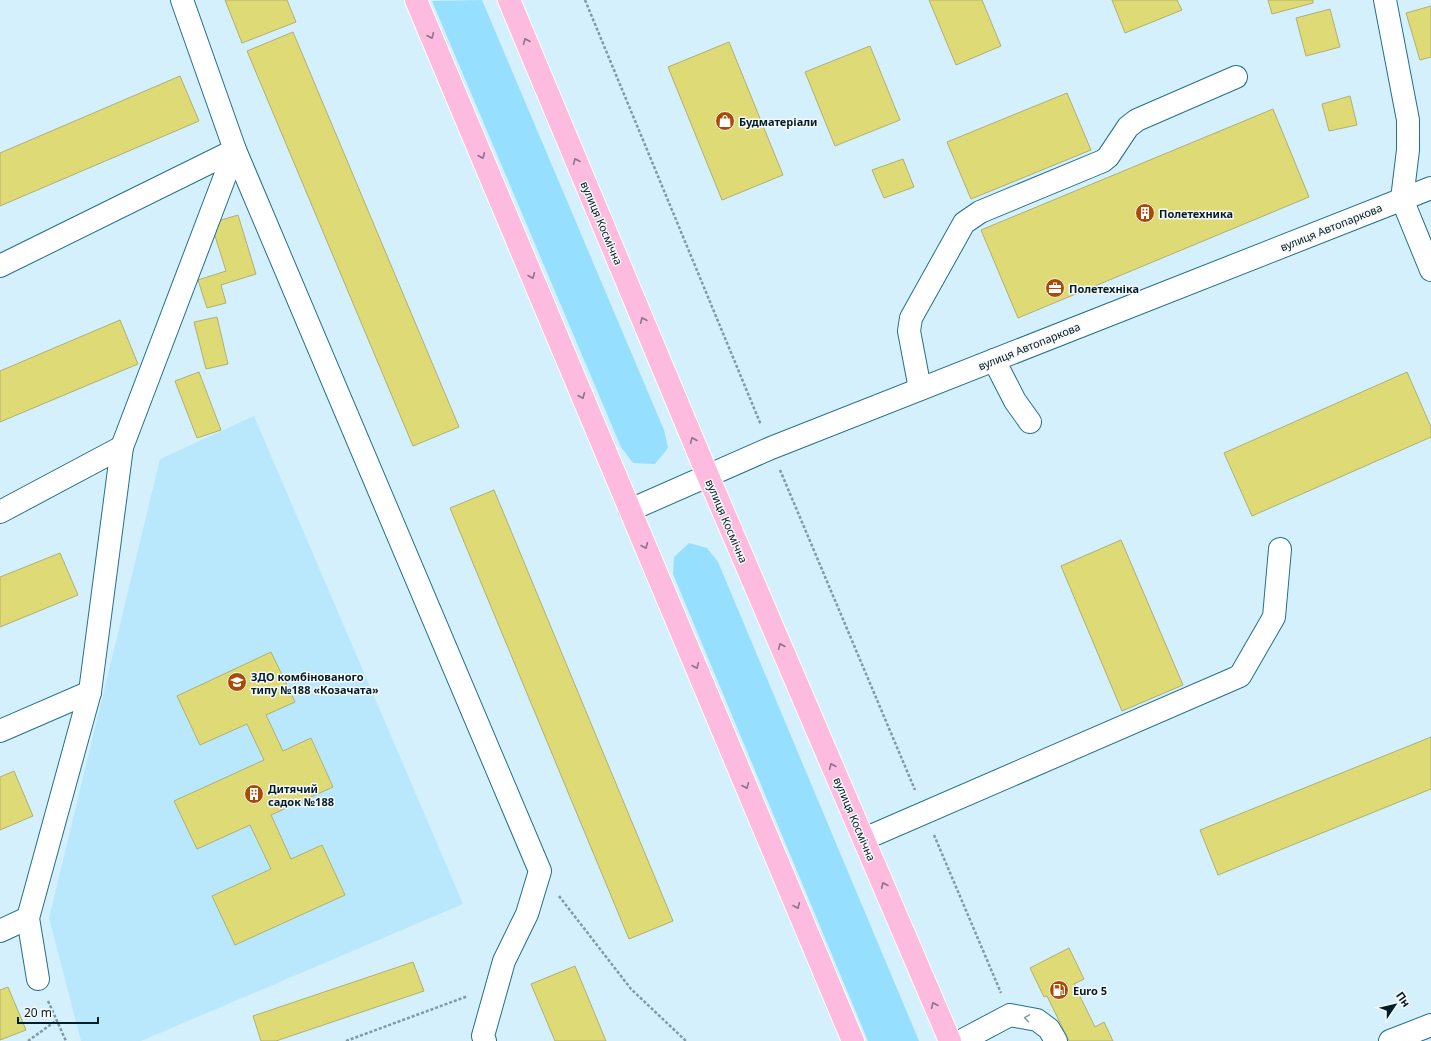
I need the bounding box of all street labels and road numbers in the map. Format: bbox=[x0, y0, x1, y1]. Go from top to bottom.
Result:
street label: вулиця Космічна bbox=[578, 179, 626, 267]
street label: вулиця Автопаркова bbox=[1278, 200, 1384, 254]
street label: вулиця Автопаркова bbox=[976, 319, 1082, 373]
street label: вулиця Космічна bbox=[703, 477, 751, 565]
street label: вулиця Космічна bbox=[831, 775, 879, 863]

